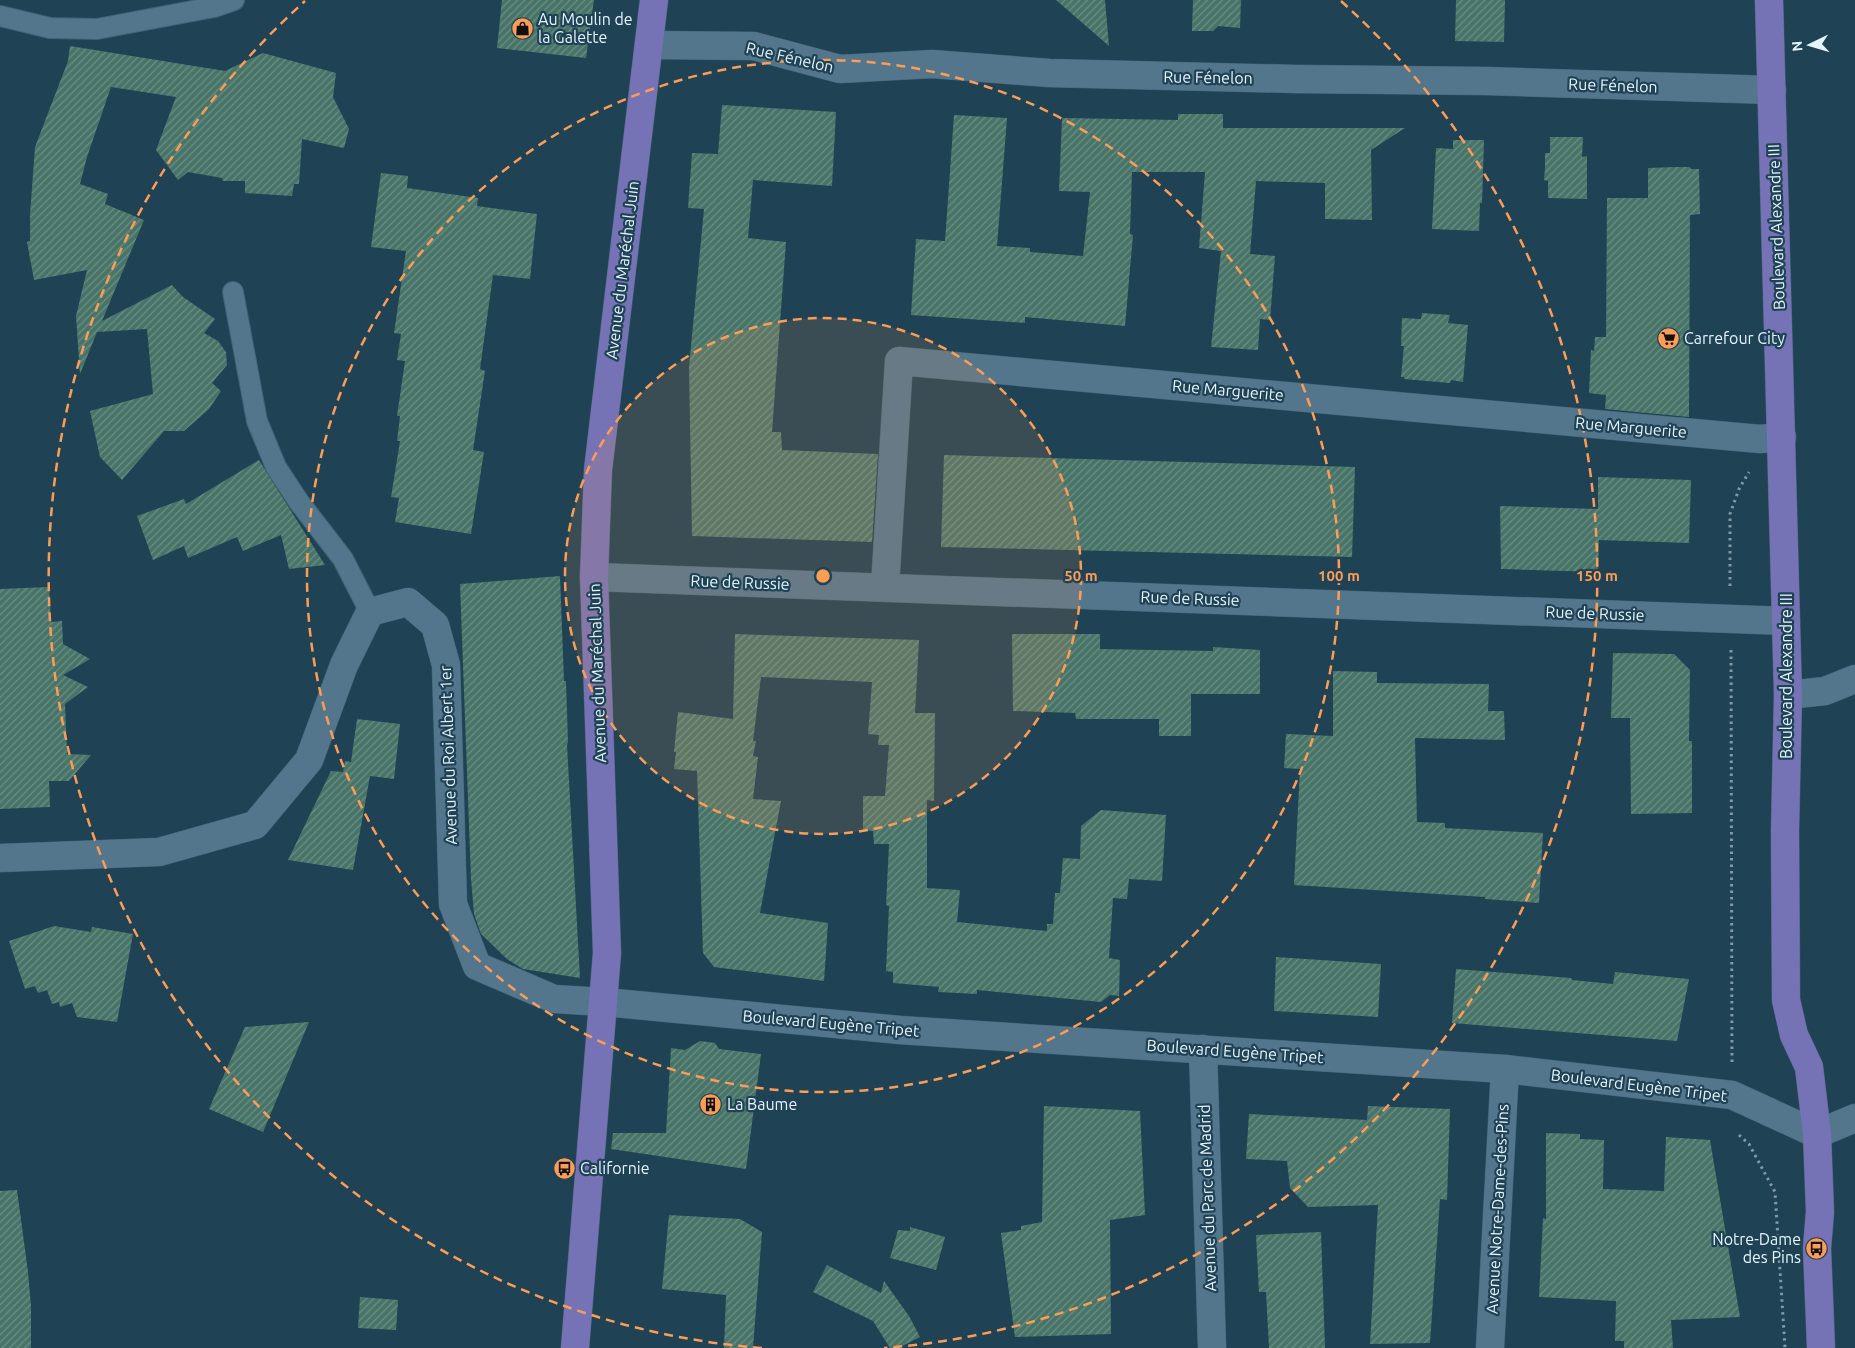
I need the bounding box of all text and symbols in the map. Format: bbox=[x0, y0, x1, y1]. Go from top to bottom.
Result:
place label: Au Moulin de la Galette bbox=[538, 10, 633, 46]
shop icon: Au Moulin de la Galette bbox=[510, 16, 534, 40]
north arrow bbox=[1785, 20, 1835, 70]
street label: Rue Fénelon bbox=[744, 38, 836, 76]
text: N bbox=[1789, 40, 1805, 52]
street label: Rue Fénelon bbox=[1163, 67, 1253, 87]
street label: Rue Fénelon bbox=[1568, 74, 1658, 96]
street label: Boulevard Alexandre III bbox=[1764, 144, 1788, 310]
street label: Avenue du Maréchal Juin bbox=[602, 180, 642, 360]
supermarket icon: Carrefour City bbox=[1656, 326, 1680, 350]
place label: Carrefour City bbox=[1684, 329, 1785, 347]
street label: Rue Marguerite bbox=[1171, 376, 1285, 404]
street label: Rue Marguerite bbox=[1574, 413, 1688, 441]
centre of rings bbox=[814, 567, 832, 585]
text: 50 m bbox=[1064, 567, 1098, 584]
text: 100 m bbox=[1318, 567, 1360, 584]
text: 150 m bbox=[1576, 567, 1618, 584]
street label: Rue de Russie bbox=[690, 571, 790, 593]
street label: Avenue du Maréchal Juin bbox=[585, 583, 609, 763]
street label: Rue de Russie bbox=[1140, 587, 1240, 609]
street label: Boulevard Alexandre III bbox=[1777, 593, 1795, 759]
street label: Rue de Russie bbox=[1545, 602, 1645, 624]
street label: Avenue du Roi Albert 1er bbox=[436, 665, 460, 845]
street label: Boulevard Eugène Tripet bbox=[742, 1006, 921, 1040]
street label: Boulevard Eugène Tripet bbox=[1146, 1036, 1325, 1066]
street label: Boulevard Eugène Tripet bbox=[1550, 1065, 1729, 1105]
building icon: La Baume bbox=[699, 1092, 723, 1116]
place label: La Baume bbox=[727, 1095, 797, 1113]
street label: Avenue du Parc de Madrid bbox=[1195, 1104, 1219, 1292]
street label: Avenue Notre-Dame-des-Pins bbox=[1483, 1104, 1511, 1314]
bus stop icon: Californie bbox=[552, 1156, 576, 1180]
place label: Californie bbox=[580, 1159, 650, 1177]
place label: Notre-Dame des Pins bbox=[1712, 1230, 1801, 1266]
bus stop icon: Notre-Dame des Pins bbox=[1805, 1236, 1829, 1260]

